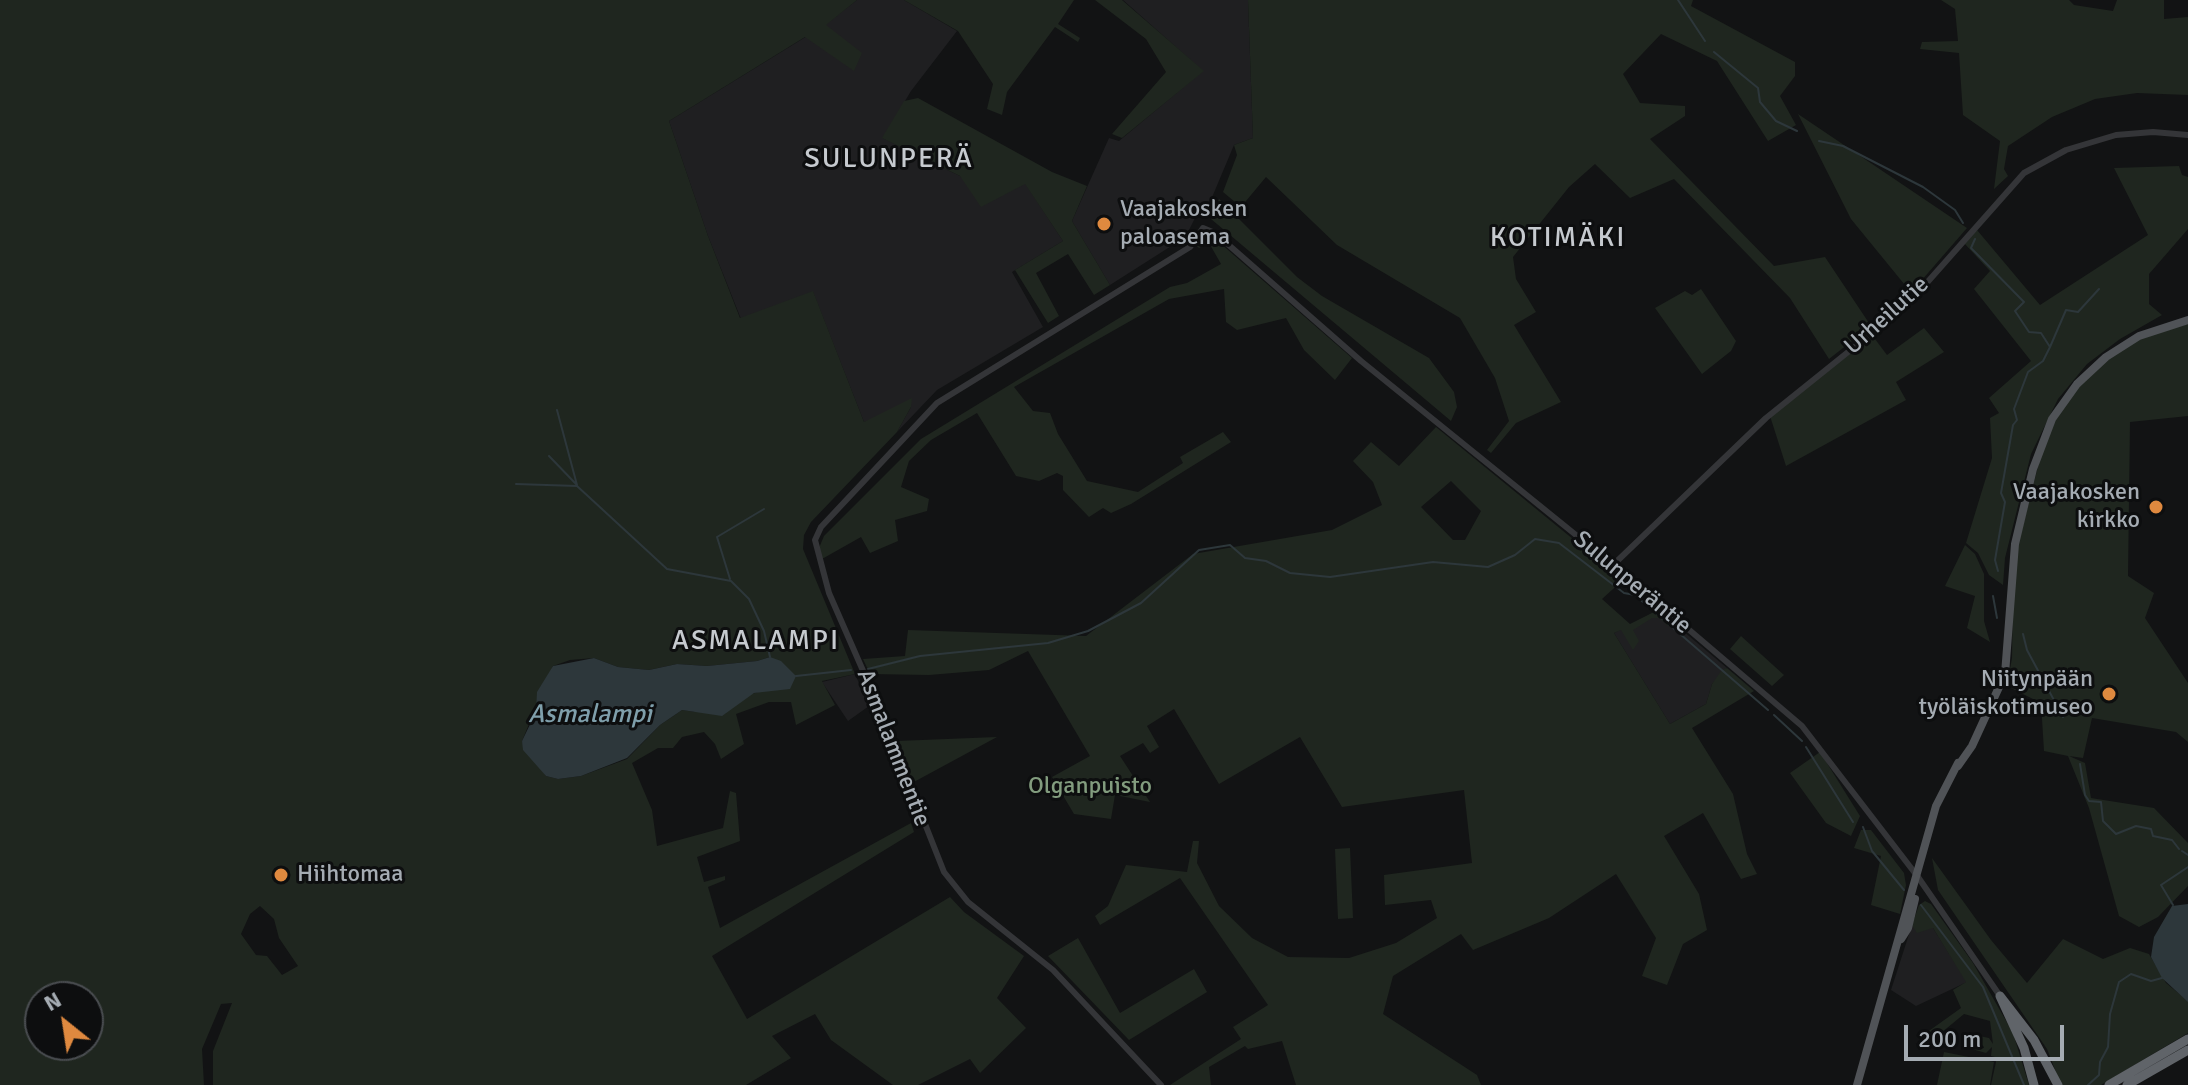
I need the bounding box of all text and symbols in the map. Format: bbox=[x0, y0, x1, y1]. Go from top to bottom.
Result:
district label: SULUNPERÄ bbox=[804, 143, 974, 177]
place label: Vaajakosken paloasema bbox=[1120, 196, 1247, 252]
marker: Vaajakosken paloasema bbox=[1095, 215, 1113, 233]
district label: KOTIMÄKI bbox=[1490, 222, 1626, 256]
street label: Urheilutie bbox=[1839, 271, 1935, 361]
place label: Vaajakosken kirkko bbox=[2013, 479, 2140, 535]
marker: Vaajakosken kirkko bbox=[2147, 498, 2165, 516]
street label: Sulunperäntie bbox=[1567, 525, 1697, 641]
district label: ASMALAMPI bbox=[672, 625, 840, 659]
street label: Asmalammentie bbox=[850, 665, 936, 831]
place label: Niitynpään työläiskotimuseo bbox=[1919, 666, 2093, 722]
marker: Niitynpään työläiskotimuseo bbox=[2100, 685, 2118, 703]
water label: Asmalampi bbox=[528, 699, 652, 731]
park label: Olganpuisto bbox=[1028, 773, 1152, 801]
place label: Hiihtomaa bbox=[297, 861, 403, 889]
marker: Hiihtomaa bbox=[272, 866, 290, 884]
north arrow bbox=[24, 981, 104, 1061]
text: N bbox=[39, 986, 66, 1017]
scale bar bbox=[1908, 1009, 2068, 1059]
text: 200 m bbox=[1918, 1024, 1981, 1054]

